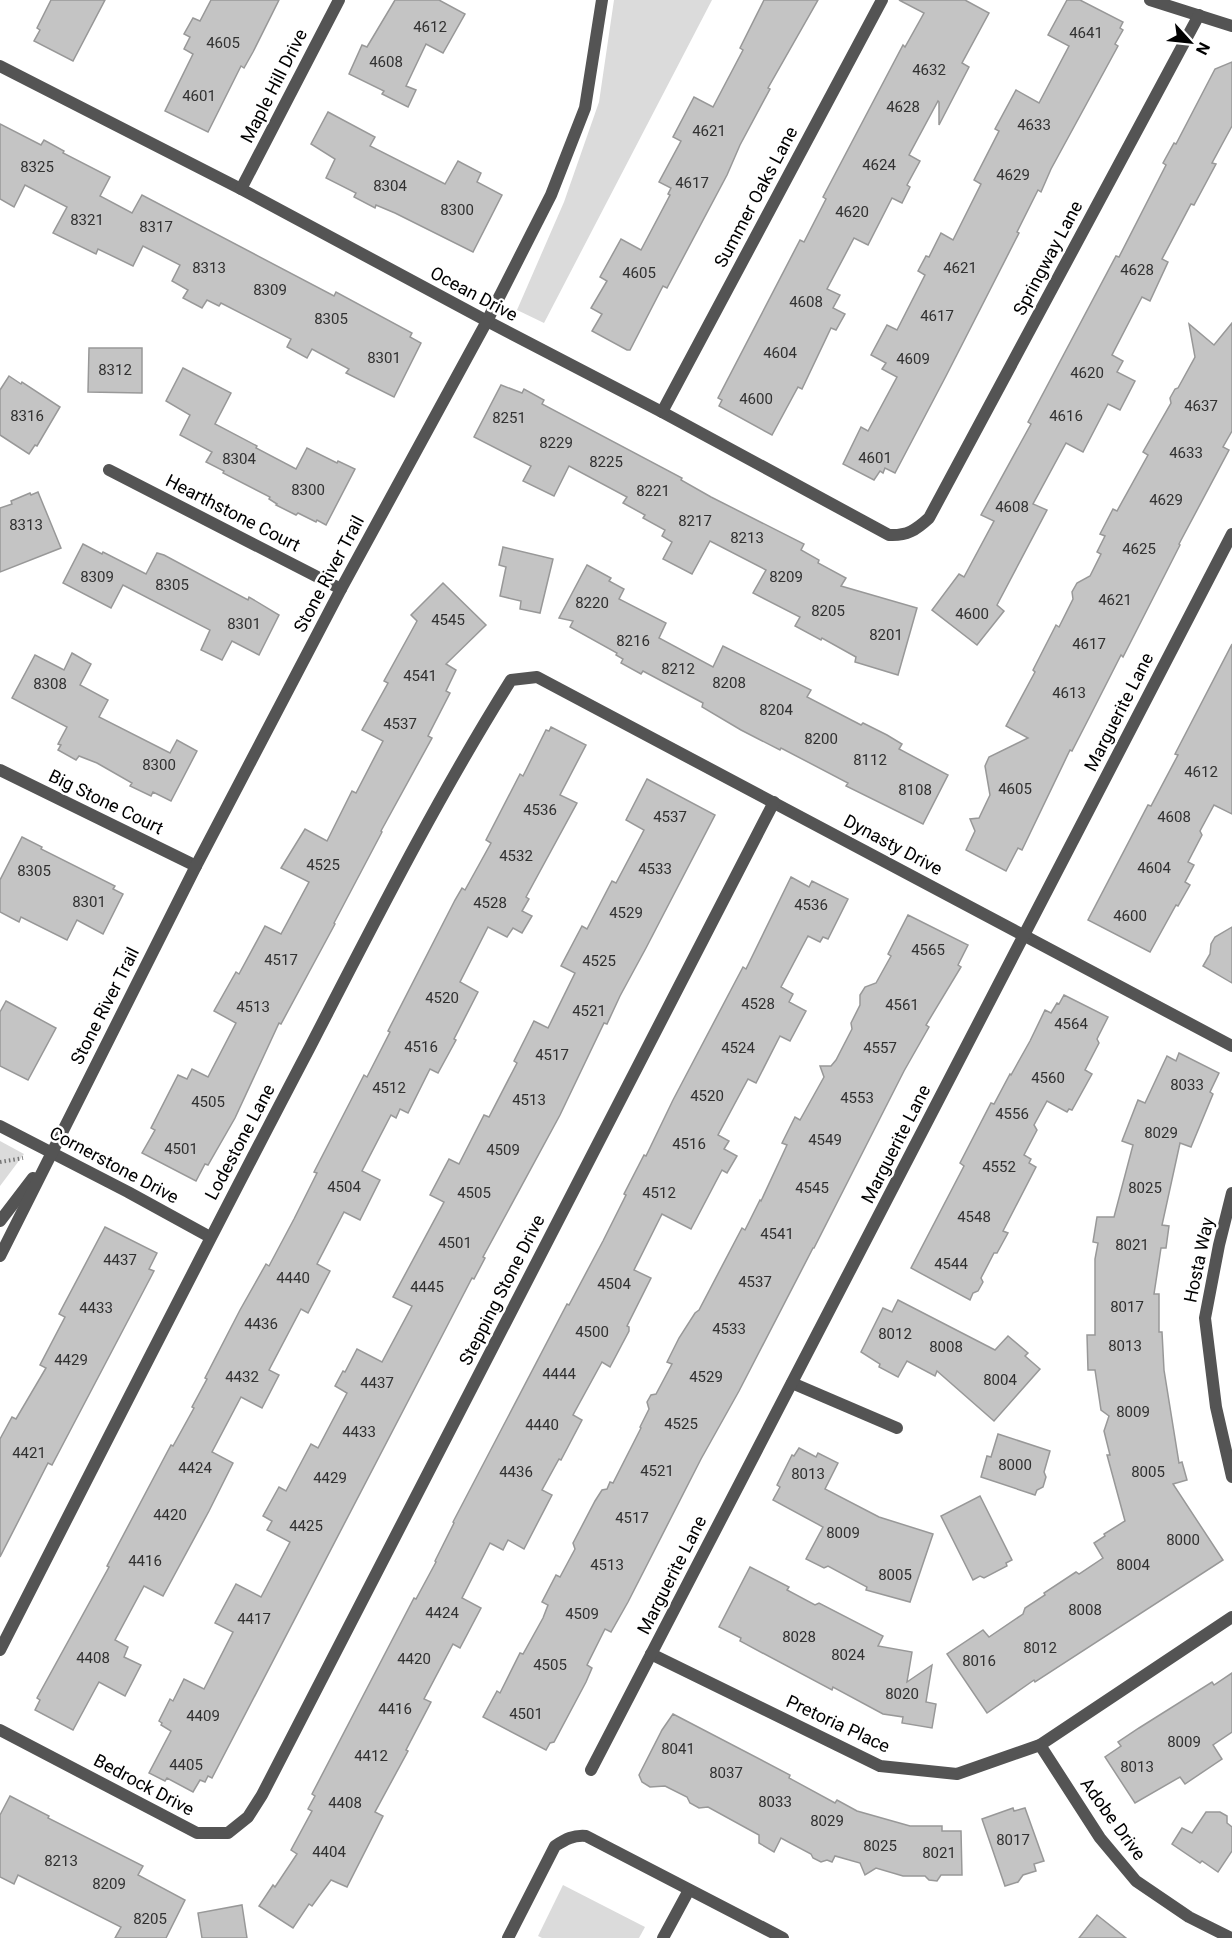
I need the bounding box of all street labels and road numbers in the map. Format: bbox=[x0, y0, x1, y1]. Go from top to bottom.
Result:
street label: Maple Hill Drive bbox=[236, 25, 311, 146]
street label: Summer Oaks Lane bbox=[710, 123, 802, 271]
street label: Springway Lane bbox=[1009, 197, 1087, 319]
street label: Ocean Drive bbox=[427, 262, 522, 325]
street label: Hearthstone Court bbox=[162, 470, 304, 556]
street label: Stone River Trail bbox=[289, 512, 368, 636]
street label: Marguerite Lane bbox=[1080, 649, 1158, 775]
street label: Big Stone Court bbox=[45, 765, 167, 838]
street label: Dynasty Drive bbox=[840, 810, 946, 879]
street label: Stone River Trail bbox=[66, 944, 143, 1068]
street label: Lodestone Lane bbox=[200, 1080, 279, 1203]
street label: Marguerite Lane bbox=[857, 1081, 935, 1207]
street label: Cornerstone Drive bbox=[46, 1122, 182, 1207]
street label: Stepping Stone Drive bbox=[454, 1211, 549, 1369]
street label: Hosta Way bbox=[1179, 1215, 1218, 1304]
street label: Marguerite Lane bbox=[633, 1512, 711, 1638]
street label: Pretoria Place bbox=[783, 1690, 893, 1757]
street label: Bedrock Drive bbox=[90, 1749, 198, 1820]
street label: Adobe Drive bbox=[1076, 1773, 1150, 1864]

